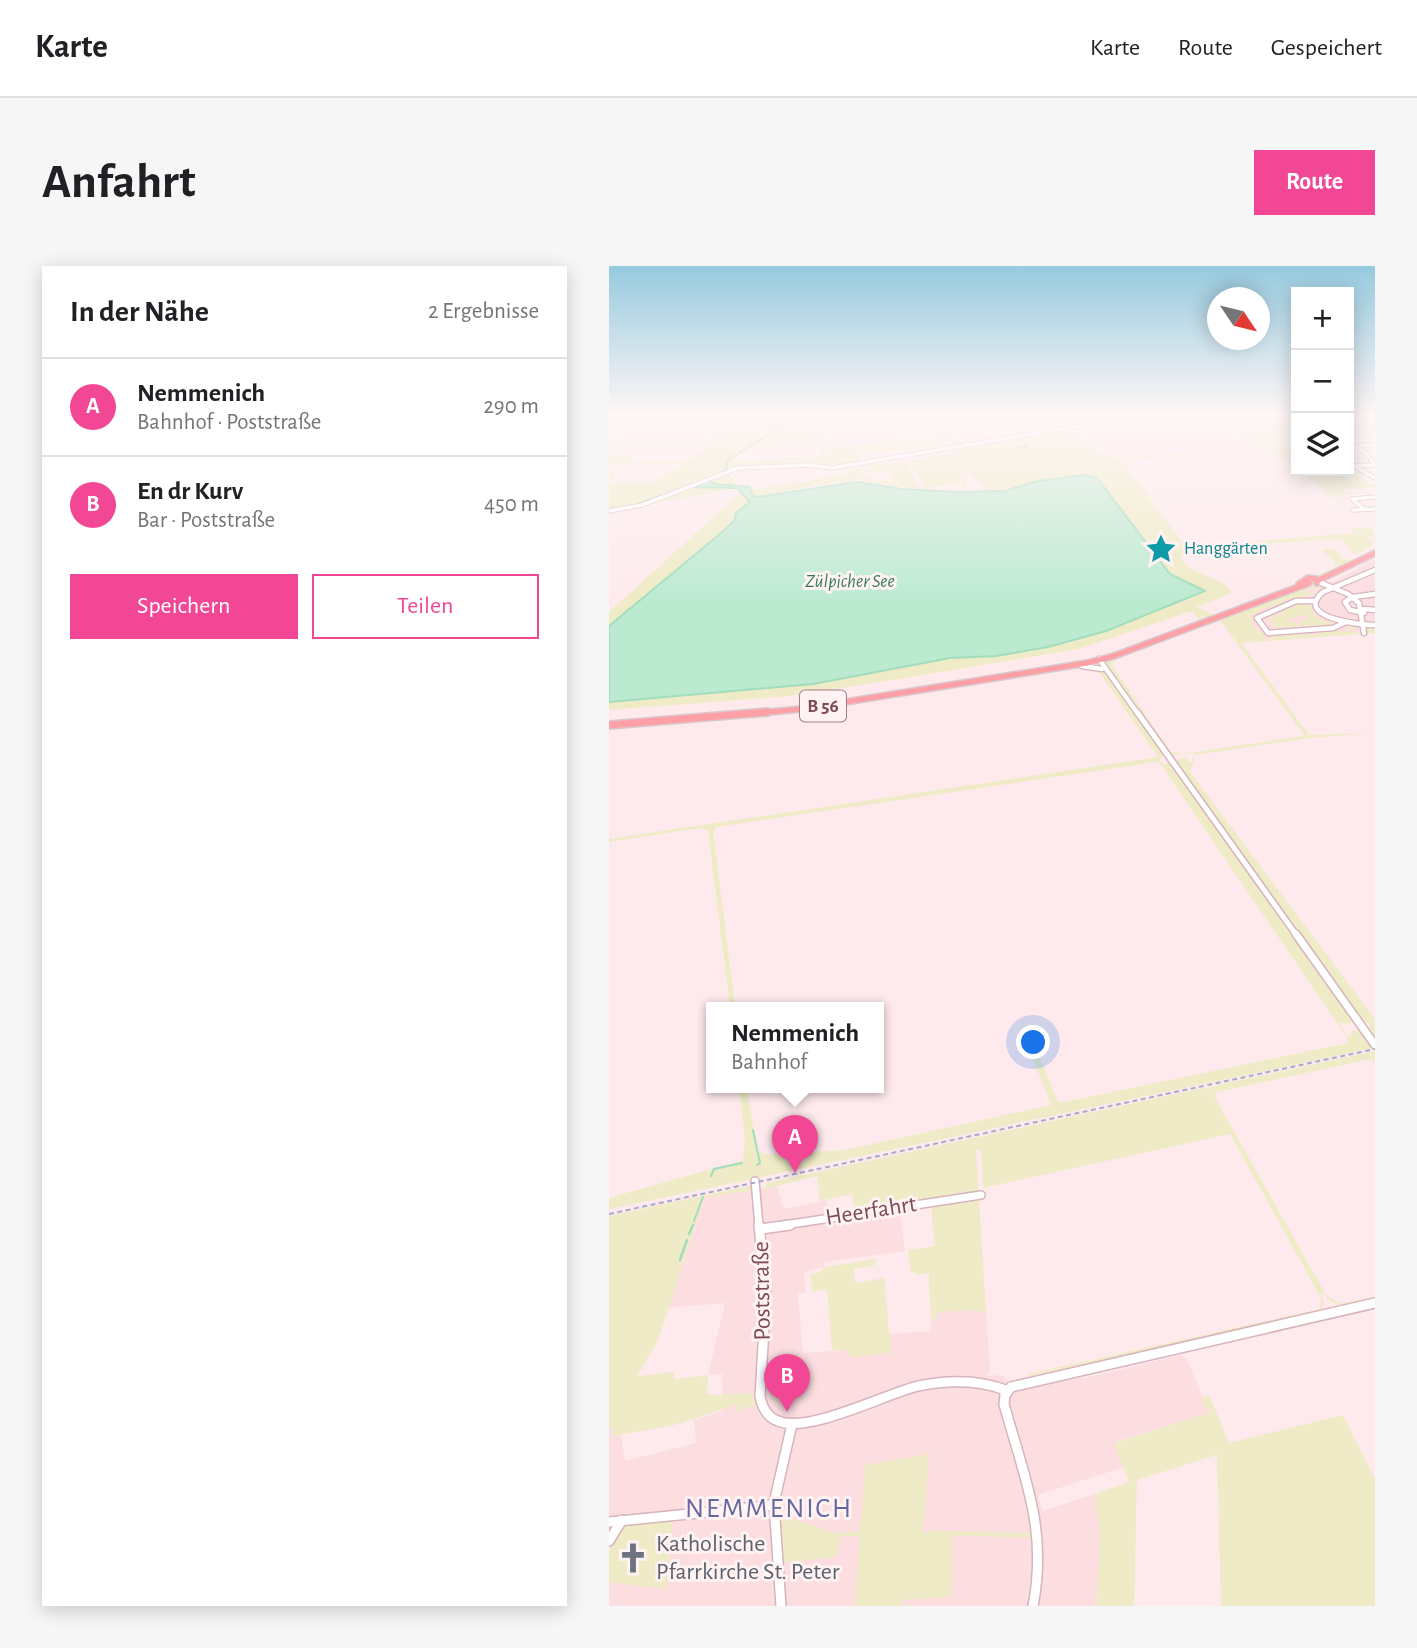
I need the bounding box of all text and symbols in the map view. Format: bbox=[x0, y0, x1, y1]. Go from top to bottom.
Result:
text: Karte bbox=[35, 31, 108, 64]
text: Karte bbox=[1090, 36, 1140, 60]
text: Route bbox=[1178, 36, 1233, 60]
text: Gespeichert bbox=[1271, 36, 1382, 60]
button: Route bbox=[1254, 150, 1375, 215]
text: Anfahrt bbox=[42, 158, 196, 207]
north arrow bbox=[1207, 287, 1270, 350]
map controls bbox=[1291, 287, 1354, 476]
button: + bbox=[1291, 287, 1354, 350]
text: In der Nähe bbox=[70, 297, 209, 327]
text: 2 Ergebnisse bbox=[428, 300, 539, 323]
button: − bbox=[1291, 350, 1354, 413]
text: Nemmenich bbox=[137, 380, 265, 406]
text: A bbox=[86, 395, 100, 418]
text: 290 m bbox=[483, 395, 539, 418]
text: Bahnhof · Poststraße bbox=[137, 411, 321, 434]
button: layers bbox=[1291, 413, 1354, 476]
text: En dr Kurv bbox=[137, 478, 243, 504]
text: B bbox=[86, 493, 100, 516]
text: 450 m bbox=[484, 493, 539, 516]
text: Bar · Poststraße bbox=[137, 509, 275, 532]
place icon: Hanggärten bbox=[1144, 532, 1178, 566]
place label: Hanggärten bbox=[1184, 540, 1268, 558]
water label: Zülpicher See bbox=[805, 572, 895, 591]
button: Speichern bbox=[70, 574, 298, 639]
button: Teilen bbox=[312, 574, 539, 639]
road number: B 56 bbox=[800, 690, 846, 722]
popup bbox=[706, 1002, 884, 1093]
text: Nemmenich bbox=[731, 1020, 859, 1046]
your location bbox=[1016, 1025, 1050, 1059]
text: Bahnhof bbox=[731, 1051, 807, 1074]
pin: A bbox=[772, 1115, 818, 1173]
street label: Heerfahrt bbox=[824, 1192, 918, 1230]
street label: Poststraße bbox=[749, 1241, 775, 1341]
pin: B bbox=[764, 1354, 810, 1412]
district label: NEMMENICH bbox=[685, 1495, 853, 1523]
place label: Katholische Pfarrkirche St. Peter bbox=[656, 1532, 840, 1584]
church icon: Katholische Pfarrkirche St. Peter bbox=[616, 1541, 650, 1575]

